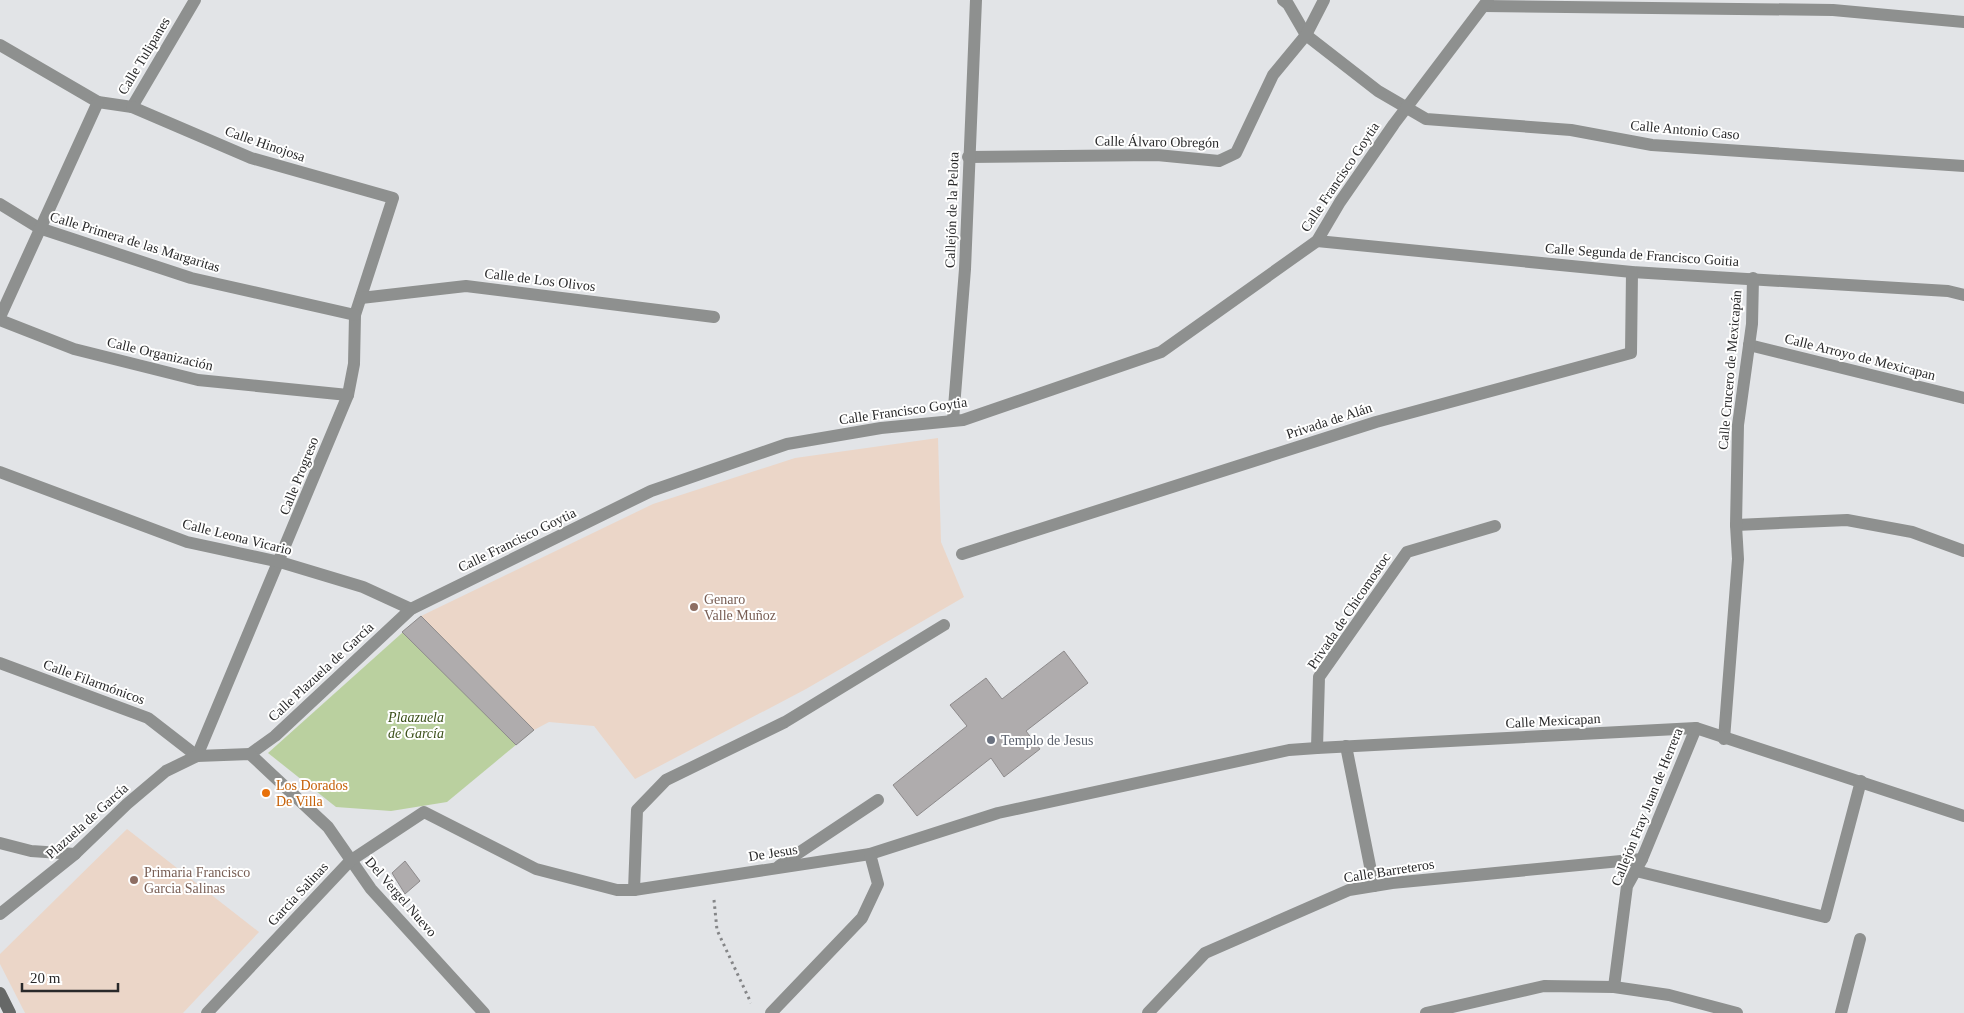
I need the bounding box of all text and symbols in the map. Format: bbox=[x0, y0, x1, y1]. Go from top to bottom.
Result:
street label: Calle Tulipanes bbox=[115, 15, 173, 97]
street label: Calle Antonio Caso bbox=[1630, 118, 1740, 142]
street label: Calle Francisco Goytia bbox=[1298, 119, 1383, 235]
street label: Calle Hinojosa bbox=[223, 123, 308, 165]
street label: Calle Álvaro Obregón bbox=[1095, 132, 1219, 151]
street label: Callejón de la Pelota bbox=[942, 151, 962, 268]
street label: Calle Primera de las Margaritas bbox=[48, 209, 222, 275]
street label: Calle Segunda de Francisco Goitia bbox=[1545, 241, 1740, 269]
street label: Calle de Los Olivos bbox=[484, 266, 596, 294]
street label: Calle Crucero de Mexicapán bbox=[1716, 289, 1744, 451]
street label: Calle Arroyo de Mexicapan bbox=[1783, 331, 1937, 383]
street label: Calle Organización bbox=[106, 335, 214, 373]
street label: Calle Francisco Goytia bbox=[838, 394, 969, 427]
street label: Privada de Alán bbox=[1284, 400, 1374, 442]
street label: Calle Progreso bbox=[277, 435, 321, 517]
street label: Calle Francisco Goytia bbox=[456, 505, 579, 575]
street label: Calle Leona Vicario bbox=[181, 516, 293, 558]
street label: Privada de Chicomostoc bbox=[1305, 550, 1393, 672]
place label: Genaro Valle Muñoz bbox=[704, 592, 776, 623]
marker: Genaro Valle Muñoz bbox=[688, 601, 700, 613]
street label: Calle Plazuela de García bbox=[265, 619, 377, 725]
street label: Calle Filarmónicos bbox=[41, 657, 147, 707]
park label: Plaazuela de García bbox=[387, 710, 444, 741]
street label: Calle Mexicapan bbox=[1505, 711, 1601, 731]
street label: Callejón Fray Juan de Herrera bbox=[1608, 725, 1686, 888]
place label: Templo de Jesus bbox=[1001, 733, 1093, 748]
marker: Templo de Jesus bbox=[985, 734, 997, 746]
place label: Los Dorados De Villa bbox=[276, 778, 348, 809]
street label: Plazuela de García bbox=[43, 780, 132, 862]
marker: Los Dorados De Villa bbox=[260, 787, 272, 799]
street label: De Jesus bbox=[747, 842, 799, 864]
street label: Del Vergel Nuevo bbox=[362, 854, 440, 940]
street label: Calle Barreteros bbox=[1343, 856, 1435, 886]
street label: Garcia Salinas bbox=[265, 859, 331, 929]
place label: Primaria Francisco Garcia Salinas bbox=[144, 865, 250, 896]
marker: Primaria Francisco Garcia Salinas bbox=[128, 874, 140, 886]
scale bar bbox=[22, 960, 119, 992]
text: 20 m bbox=[30, 970, 61, 986]

